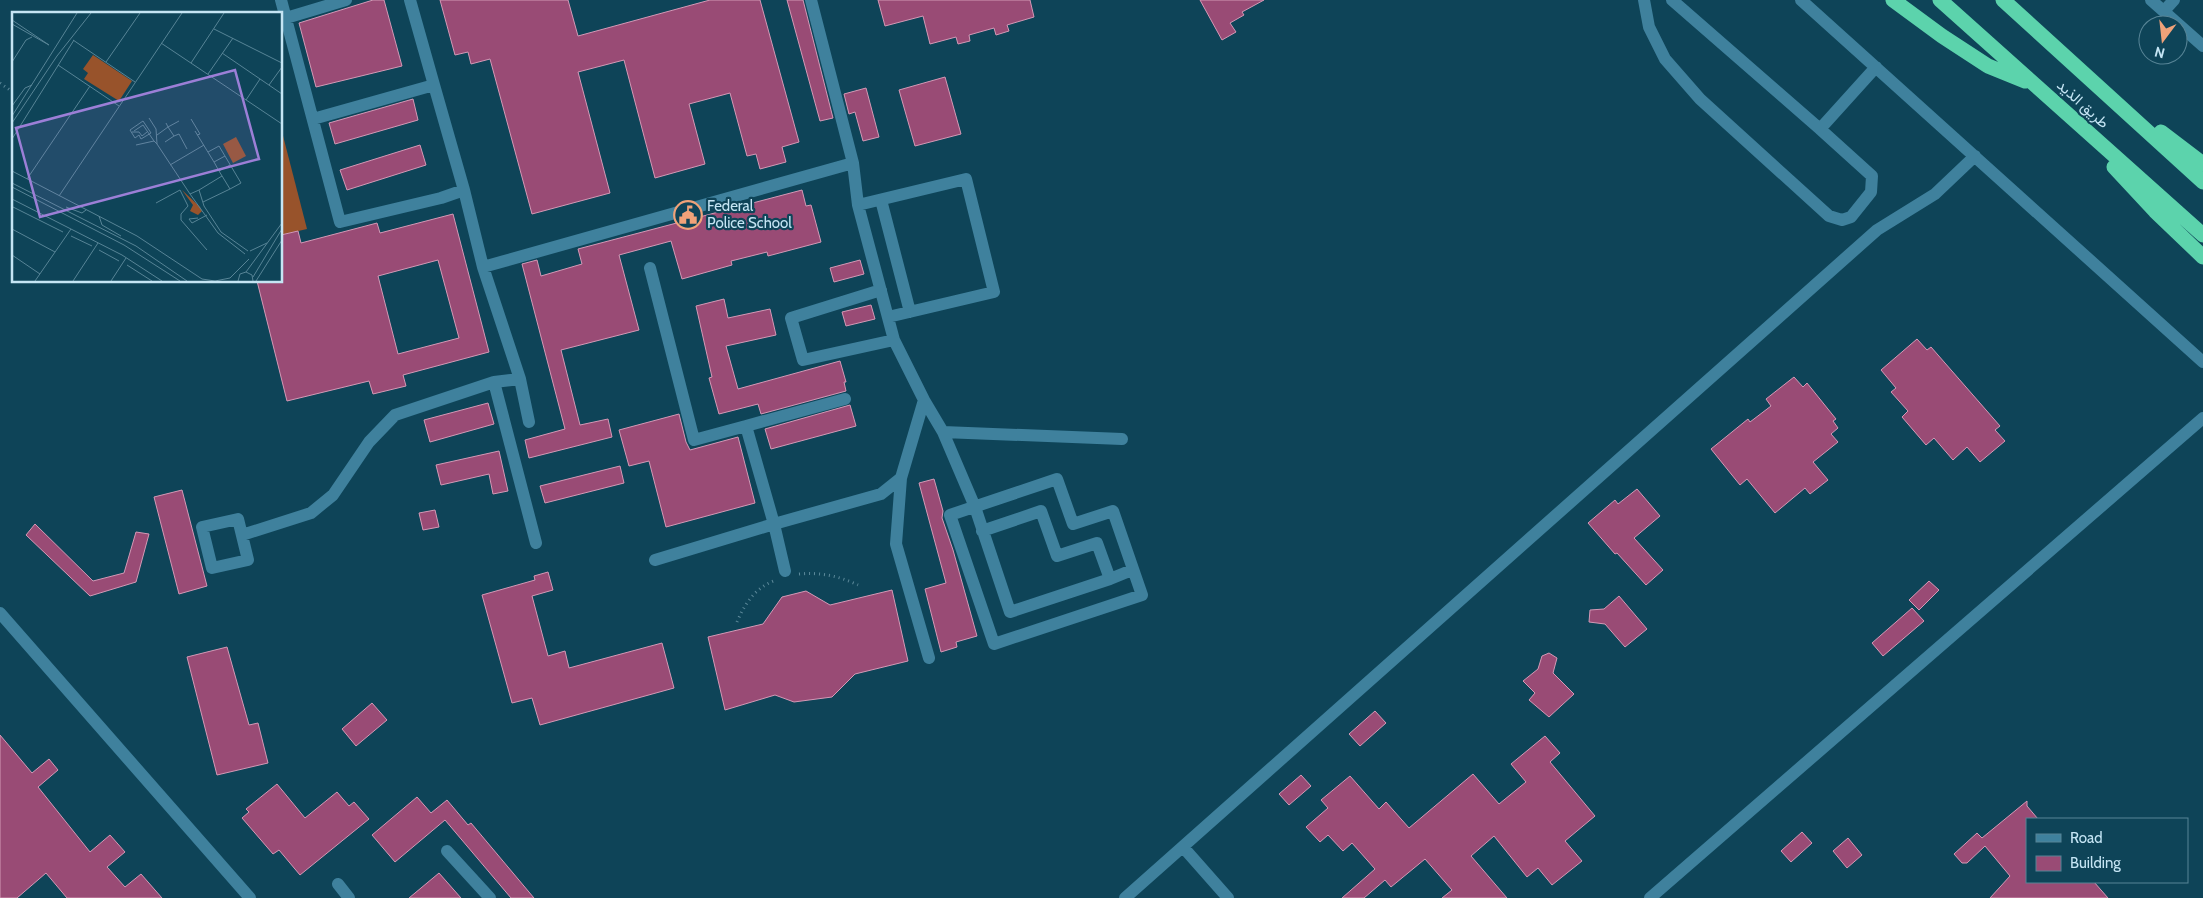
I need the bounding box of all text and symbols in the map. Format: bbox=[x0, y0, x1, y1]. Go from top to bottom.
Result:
inset map bbox=[12, 12, 282, 282]
north arrow bbox=[2138, 15, 2188, 65]
text: N bbox=[2153, 43, 2167, 63]
street label: طريق الذيد bbox=[2053, 76, 2113, 133]
place label: Federal Police School bbox=[707, 197, 792, 232]
public building icon: Federal Police School bbox=[673, 200, 703, 230]
legend bbox=[2026, 818, 2188, 883]
text: Road bbox=[2070, 829, 2103, 847]
text: Building bbox=[2070, 854, 2121, 872]

